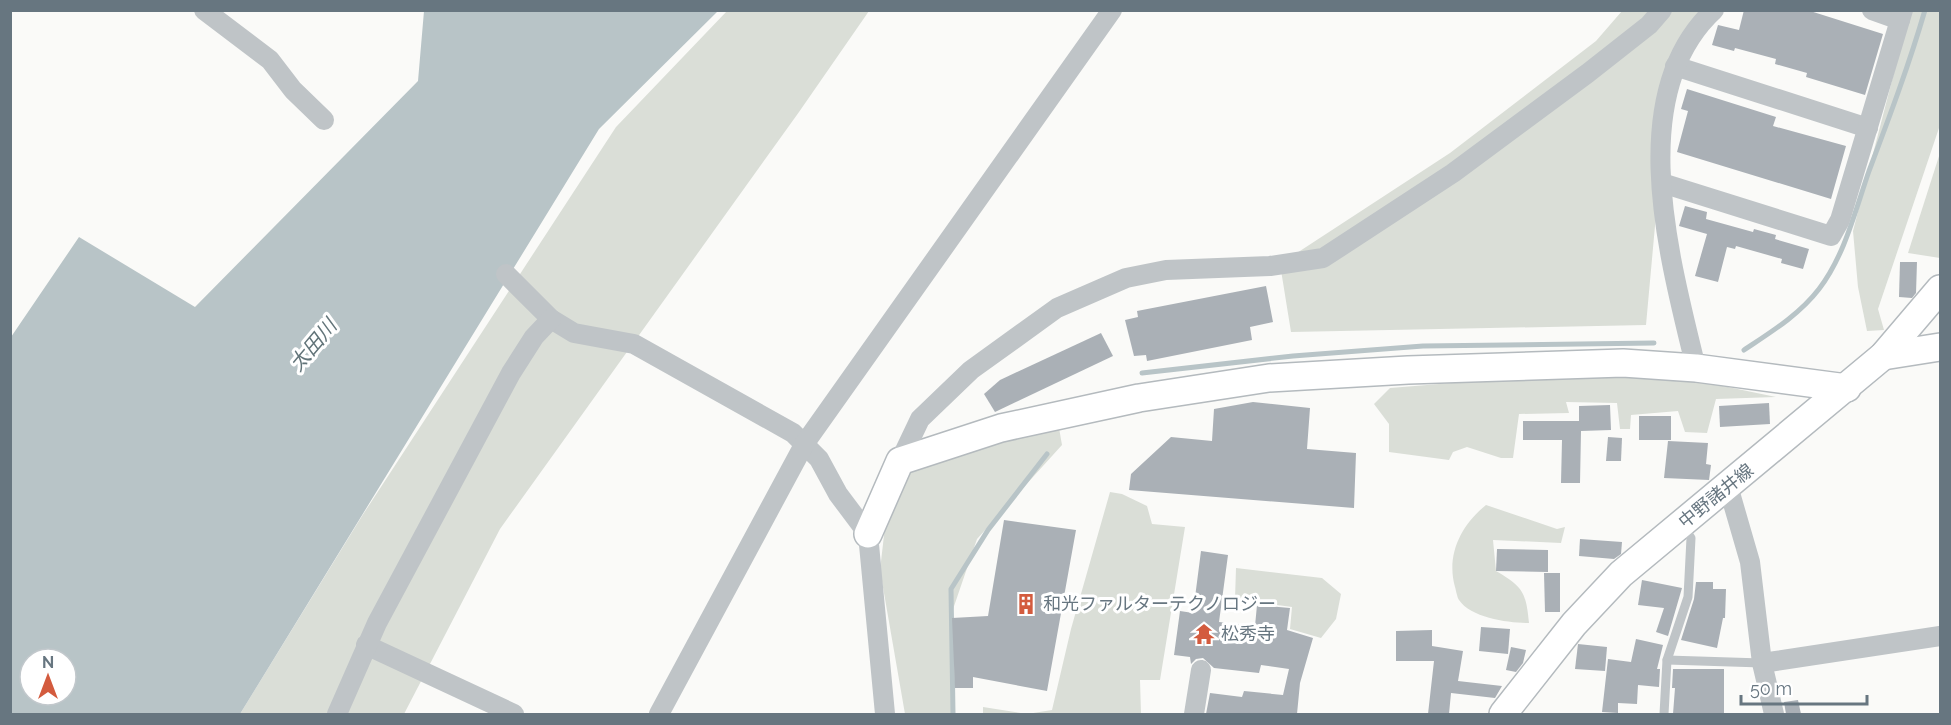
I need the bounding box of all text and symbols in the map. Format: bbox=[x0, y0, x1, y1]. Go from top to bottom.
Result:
water label: 太田川 bbox=[285, 313, 343, 376]
street label: 中野諸井線 bbox=[1674, 459, 1757, 532]
building icon: 和光ファルターテクノロジー bbox=[1014, 592, 1038, 616]
place label: 和光ファルターテクノロジー bbox=[1043, 593, 1276, 614]
temple icon: 松秀寺 bbox=[1192, 622, 1216, 646]
place label: 松秀寺 bbox=[1221, 623, 1275, 644]
north arrow bbox=[18, 647, 78, 707]
text: N bbox=[42, 653, 54, 672]
scale bar bbox=[1741, 668, 1867, 706]
text: 50 m bbox=[1750, 678, 1792, 699]

